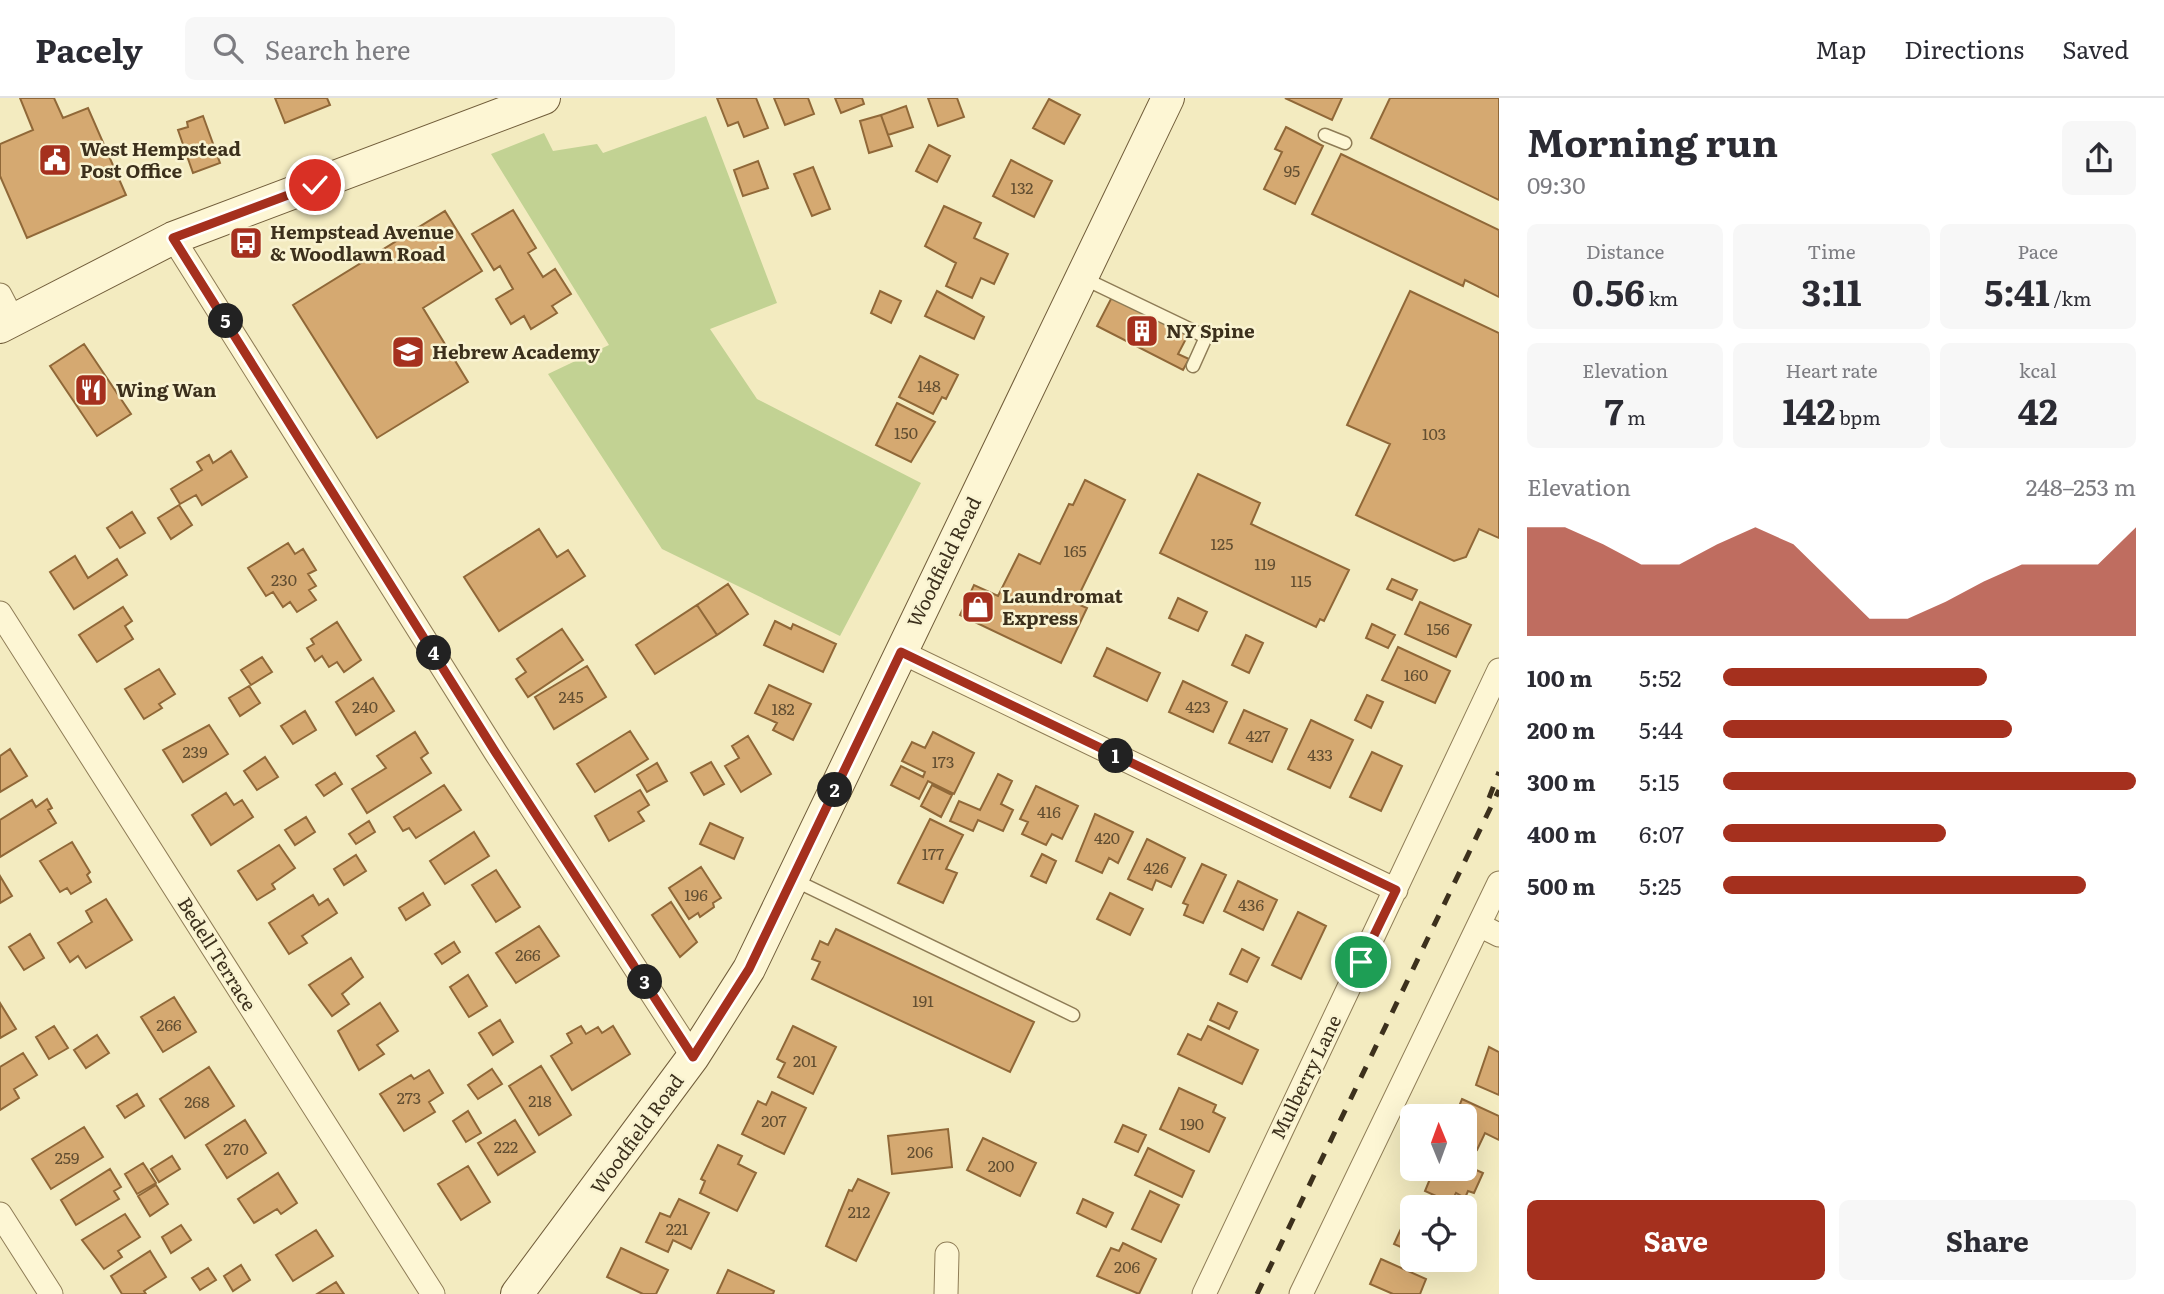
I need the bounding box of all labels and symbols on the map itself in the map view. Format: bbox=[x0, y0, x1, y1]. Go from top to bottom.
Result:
place label: West Hempstead Post Office bbox=[80, 134, 241, 184]
public building icon: West Hempstead Post Office bbox=[36, 141, 74, 179]
pin bbox=[285, 155, 345, 215]
house number: 95 bbox=[1284, 158, 1300, 182]
house number: 132 bbox=[1011, 175, 1033, 199]
place label: Hempstead Avenue & Woodlawn Road bbox=[270, 217, 454, 267]
bus stop icon: Hempstead Avenue & Woodlawn Road bbox=[227, 224, 265, 262]
pin: 5 bbox=[208, 304, 244, 339]
building icon: NY Spine bbox=[1123, 312, 1161, 350]
place label: NY Spine bbox=[1166, 316, 1255, 344]
school or university icon: Hebrew Academy bbox=[389, 333, 427, 371]
place label: Hebrew Academy bbox=[432, 337, 600, 365]
restaurant icon: Wing Wan bbox=[72, 371, 110, 409]
house number: 148 bbox=[917, 373, 941, 397]
place label: Wing Wan bbox=[116, 375, 217, 403]
house number: 150 bbox=[894, 420, 918, 444]
house number: 103 bbox=[1422, 421, 1446, 445]
street label: Woodfield Road bbox=[899, 491, 987, 632]
house number: 125 bbox=[1211, 531, 1233, 555]
house number: 165 bbox=[1063, 538, 1087, 562]
house number: 119 bbox=[1254, 551, 1276, 575]
house number: 230 bbox=[271, 567, 297, 591]
house number: 115 bbox=[1290, 568, 1312, 592]
place label: Laundromat Express bbox=[1002, 581, 1123, 631]
shop icon: Laundromat Express bbox=[959, 588, 997, 626]
house number: 156 bbox=[1426, 616, 1450, 640]
pin: 4 bbox=[416, 636, 452, 670]
house number: 160 bbox=[1404, 662, 1428, 686]
house number: 245 bbox=[558, 684, 584, 708]
house number: 240 bbox=[352, 694, 378, 718]
house number: 423 bbox=[1185, 694, 1211, 718]
house number: 182 bbox=[771, 696, 795, 720]
house number: 427 bbox=[1246, 723, 1270, 747]
pin: 1 bbox=[1098, 738, 1134, 774]
house number: 239 bbox=[182, 739, 208, 763]
house number: 433 bbox=[1307, 742, 1333, 766]
house number: 173 bbox=[932, 749, 954, 773]
pin: 2 bbox=[818, 772, 852, 808]
house number: 416 bbox=[1037, 799, 1061, 823]
house number: 420 bbox=[1094, 825, 1120, 849]
house number: 177 bbox=[922, 841, 944, 865]
house number: 426 bbox=[1143, 855, 1169, 879]
house number: 196 bbox=[684, 882, 708, 906]
street label: Bedell Terrace bbox=[172, 891, 264, 1016]
house number: 436 bbox=[1238, 892, 1264, 916]
pin bbox=[1331, 932, 1391, 992]
house number: 266 bbox=[515, 942, 541, 966]
pin: 3 bbox=[628, 964, 662, 1000]
house number: 191 bbox=[912, 988, 934, 1012]
street label: Mulberry Lane bbox=[1263, 1010, 1347, 1143]
house number: 266 bbox=[156, 1012, 182, 1036]
house number: 201 bbox=[793, 1048, 817, 1072]
street label: Woodfield Road bbox=[583, 1067, 690, 1199]
house number: 273 bbox=[397, 1085, 421, 1109]
house number: 218 bbox=[528, 1088, 552, 1112]
house number: 268 bbox=[184, 1089, 210, 1113]
north arrow bbox=[1400, 1104, 1477, 1181]
house number: 207 bbox=[761, 1108, 787, 1132]
house number: 190 bbox=[1180, 1111, 1204, 1135]
house number: 222 bbox=[494, 1134, 518, 1158]
house number: 270 bbox=[223, 1136, 249, 1160]
house number: 206 bbox=[907, 1139, 933, 1163]
house number: 259 bbox=[55, 1145, 79, 1169]
house number: 200 bbox=[988, 1153, 1014, 1177]
house number: 212 bbox=[848, 1199, 870, 1223]
house number: 221 bbox=[666, 1216, 689, 1240]
house number: 206 bbox=[1114, 1254, 1140, 1278]

